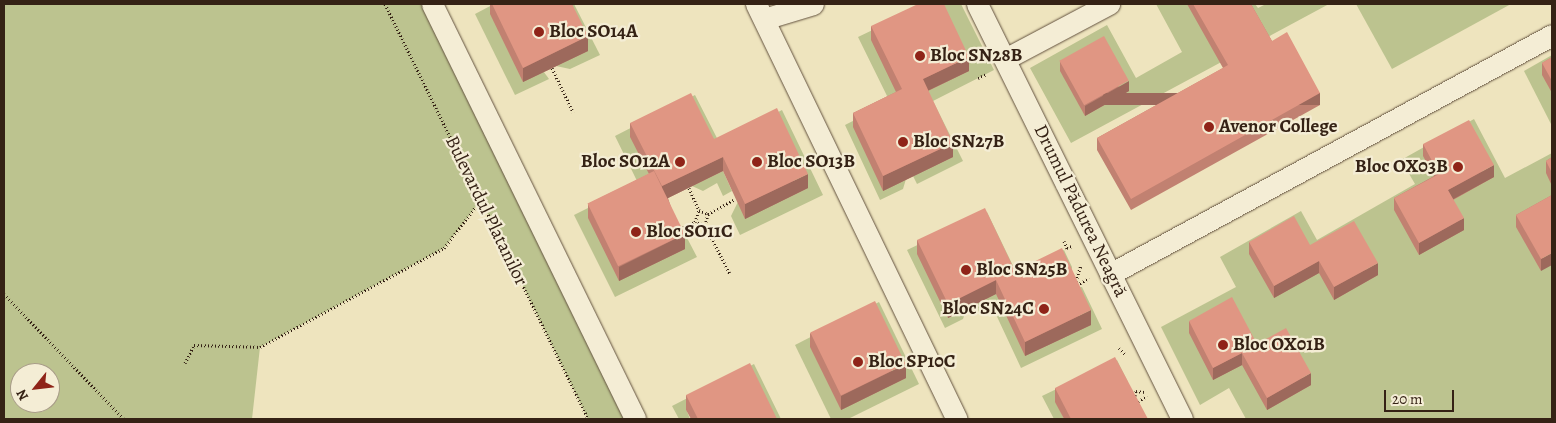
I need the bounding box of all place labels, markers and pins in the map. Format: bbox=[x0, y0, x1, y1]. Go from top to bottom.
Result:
place label: Bloc SO14A bbox=[549, 21, 638, 43]
marker: Bloc SO14A bbox=[533, 26, 545, 38]
place label: Bloc SN28B bbox=[930, 45, 1022, 67]
marker: Bloc SN28B bbox=[914, 50, 926, 62]
place label: Avenor College bbox=[1219, 116, 1338, 138]
marker: Avenor College bbox=[1203, 121, 1215, 133]
place label: Bloc SN27B bbox=[913, 131, 1004, 153]
marker: Bloc SN27B bbox=[897, 136, 909, 148]
place label: Bloc SO12A bbox=[581, 151, 670, 173]
place label: Bloc SO13B bbox=[767, 151, 855, 173]
marker: Bloc SO12A bbox=[674, 156, 686, 168]
marker: Bloc SO13B bbox=[751, 156, 763, 168]
place label: Bloc OX03B bbox=[1355, 156, 1448, 178]
marker: Bloc OX03B bbox=[1452, 161, 1464, 173]
place label: Bloc SO11C bbox=[646, 221, 733, 243]
marker: Bloc SO11C bbox=[630, 226, 642, 238]
place label: Bloc SN25B bbox=[976, 259, 1067, 281]
marker: Bloc SN25B bbox=[960, 264, 972, 276]
place label: Bloc SN24C bbox=[942, 298, 1034, 320]
marker: Bloc SN24C bbox=[1038, 303, 1050, 315]
place label: Bloc OX01B bbox=[1233, 334, 1325, 356]
marker: Bloc OX01B bbox=[1217, 339, 1229, 351]
place label: Bloc SP10C bbox=[868, 351, 955, 373]
marker: Bloc SP10C bbox=[852, 356, 864, 368]

